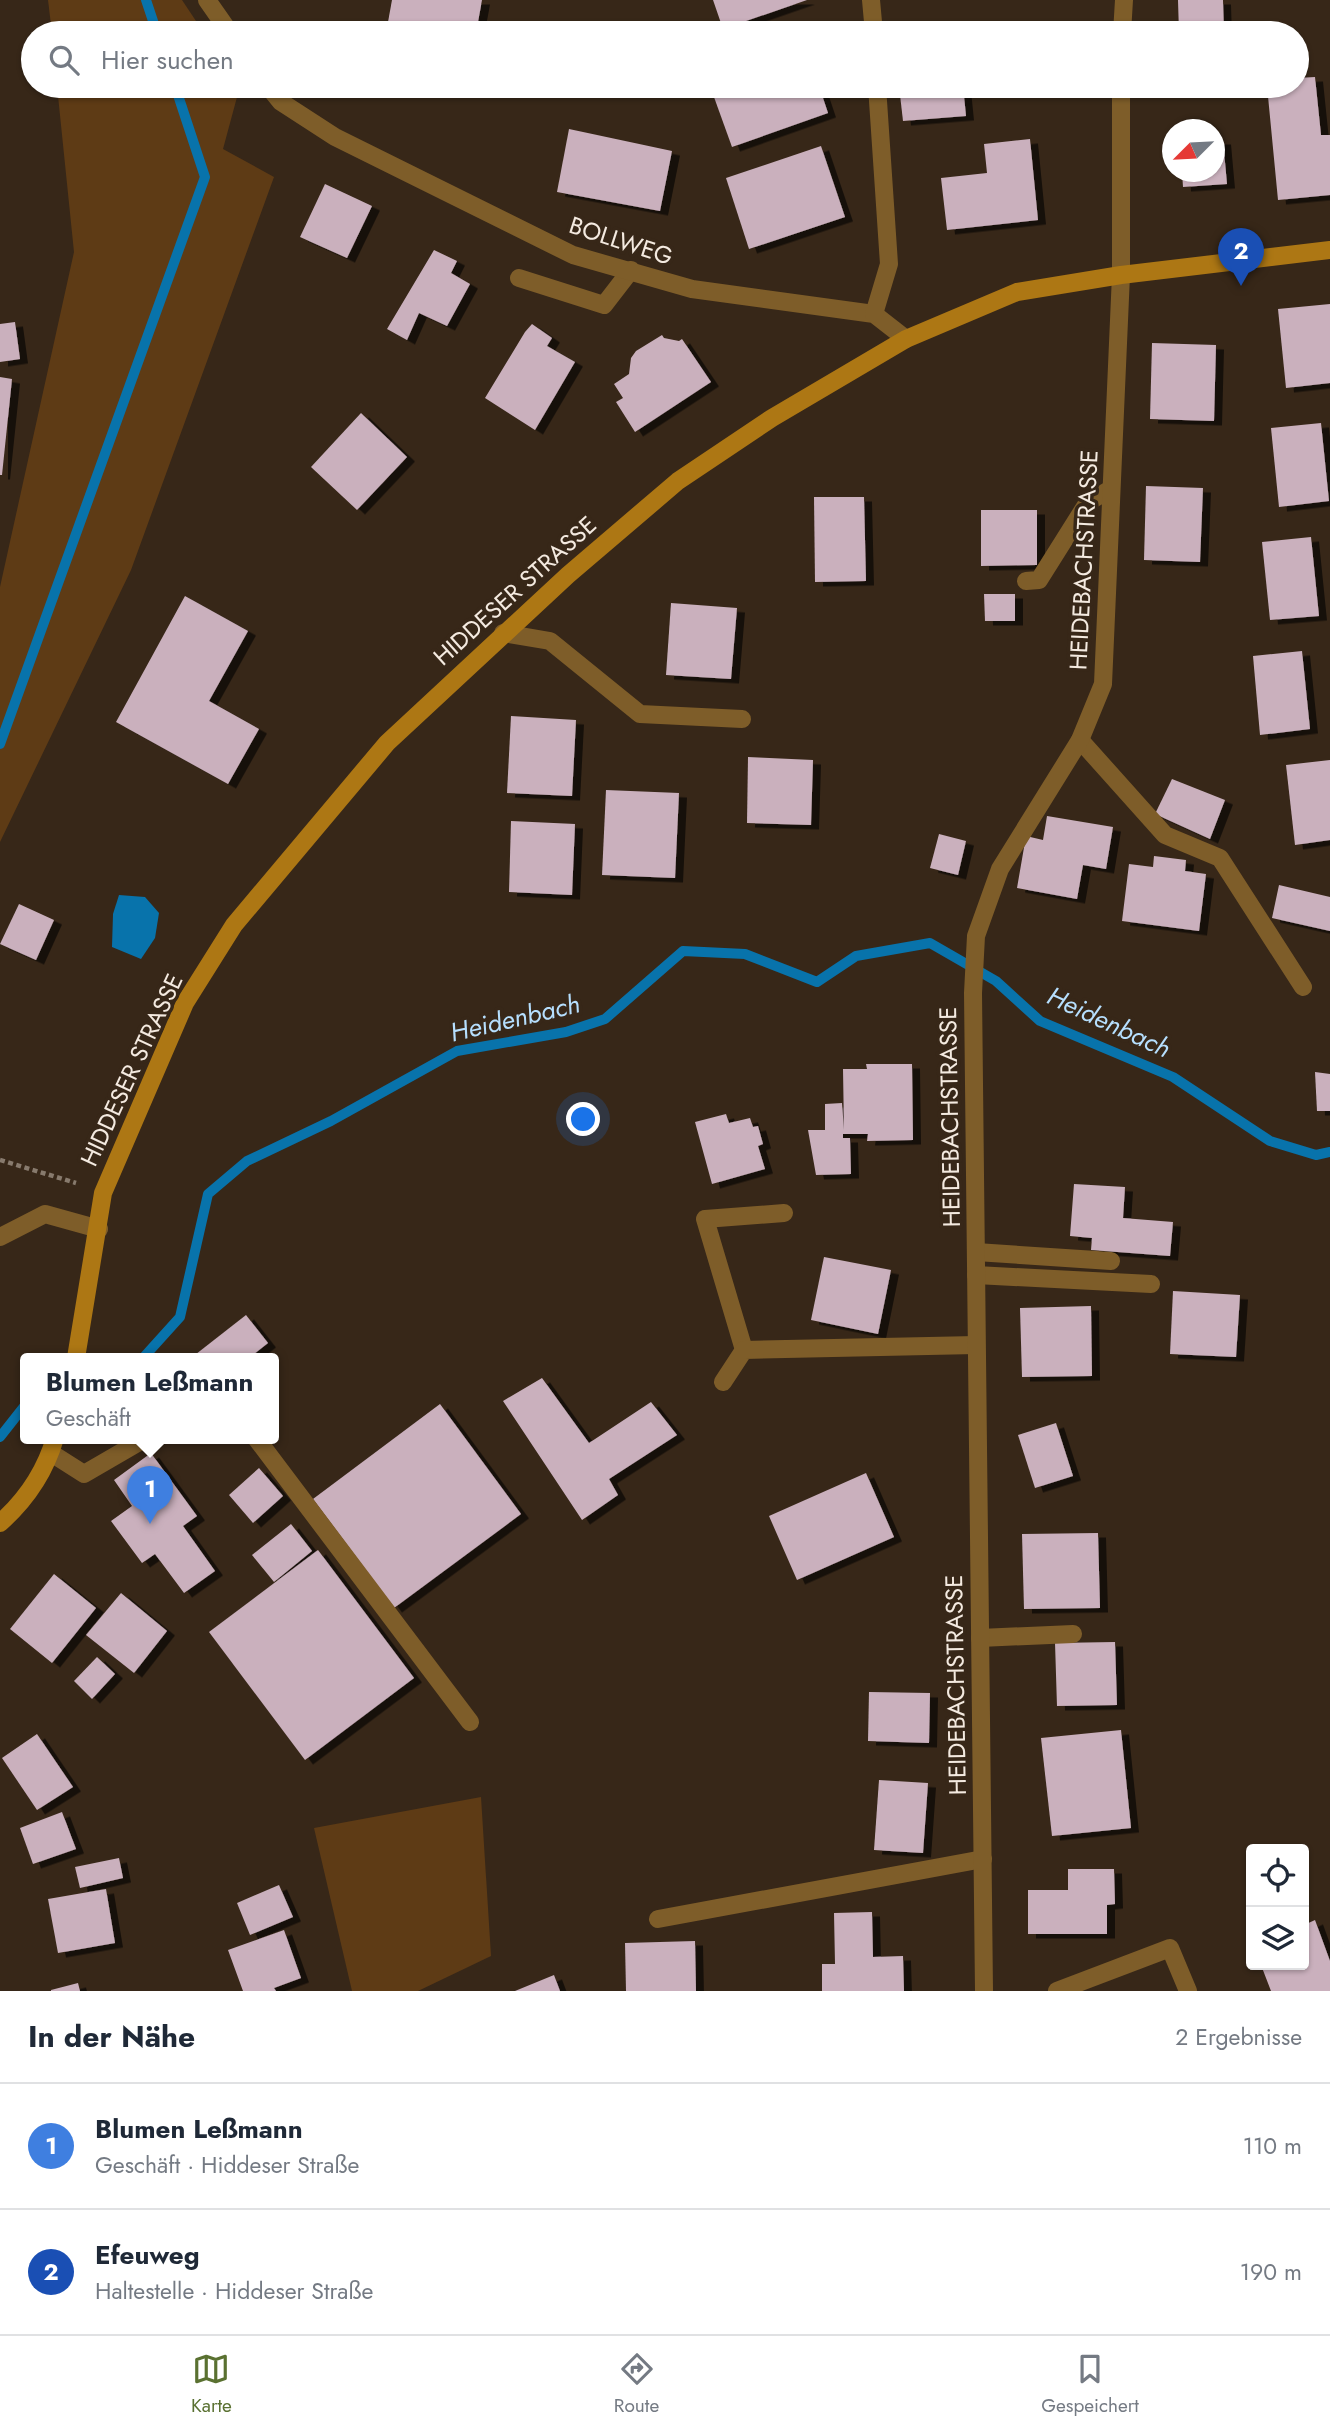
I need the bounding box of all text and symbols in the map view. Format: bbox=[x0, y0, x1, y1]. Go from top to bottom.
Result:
search box bbox=[21, 21, 1309, 98]
icon: search bbox=[45, 41, 83, 79]
text: Hier suchen bbox=[101, 41, 234, 79]
north arrow bbox=[1162, 119, 1225, 182]
street label: BOLLWEG bbox=[565, 207, 678, 274]
pin: 2 bbox=[1218, 228, 1264, 286]
street label: HEIDEBACHSTRASSE bbox=[1060, 449, 1107, 671]
street label: HIDDESER STRASSE bbox=[425, 508, 604, 674]
street label: HIDDESER STRASSE bbox=[72, 968, 192, 1172]
water label: Heidenbach bbox=[1041, 977, 1177, 1067]
water label: Heidenbach bbox=[446, 985, 584, 1051]
street label: HEIDEBACHSTRASSE bbox=[930, 1006, 969, 1228]
your location bbox=[566, 1102, 600, 1136]
popup bbox=[20, 1353, 279, 1444]
text: Blumen Leßmann bbox=[46, 1363, 253, 1401]
text: Geschäft bbox=[46, 1401, 131, 1435]
pin: 1 bbox=[127, 1466, 173, 1524]
street label: HEIDEBACHSTRASSE bbox=[936, 1574, 975, 1796]
map controls bbox=[1246, 1844, 1309, 1970]
button: locate bbox=[1246, 1844, 1309, 1907]
button: layers bbox=[1246, 1907, 1309, 1970]
text: In der Nähe bbox=[28, 2015, 195, 2058]
text: 2 Ergebnisse bbox=[1175, 2020, 1302, 2054]
text: Blumen Leßmann bbox=[95, 2110, 303, 2148]
text: 1 bbox=[45, 2129, 57, 2163]
text: 110 m bbox=[1243, 2129, 1302, 2163]
text: Geschäft · Hiddeser Straße bbox=[95, 2148, 359, 2182]
text: Efeuweg bbox=[95, 2236, 200, 2274]
text: 2 bbox=[43, 2255, 59, 2289]
text: 190 m bbox=[1240, 2255, 1302, 2289]
text: Haltestelle · Hiddeser Straße bbox=[95, 2274, 373, 2308]
tab: Karte bbox=[191, 2350, 232, 2419]
tab: Route bbox=[614, 2350, 659, 2419]
tab: Gespeichert bbox=[1041, 2350, 1139, 2419]

